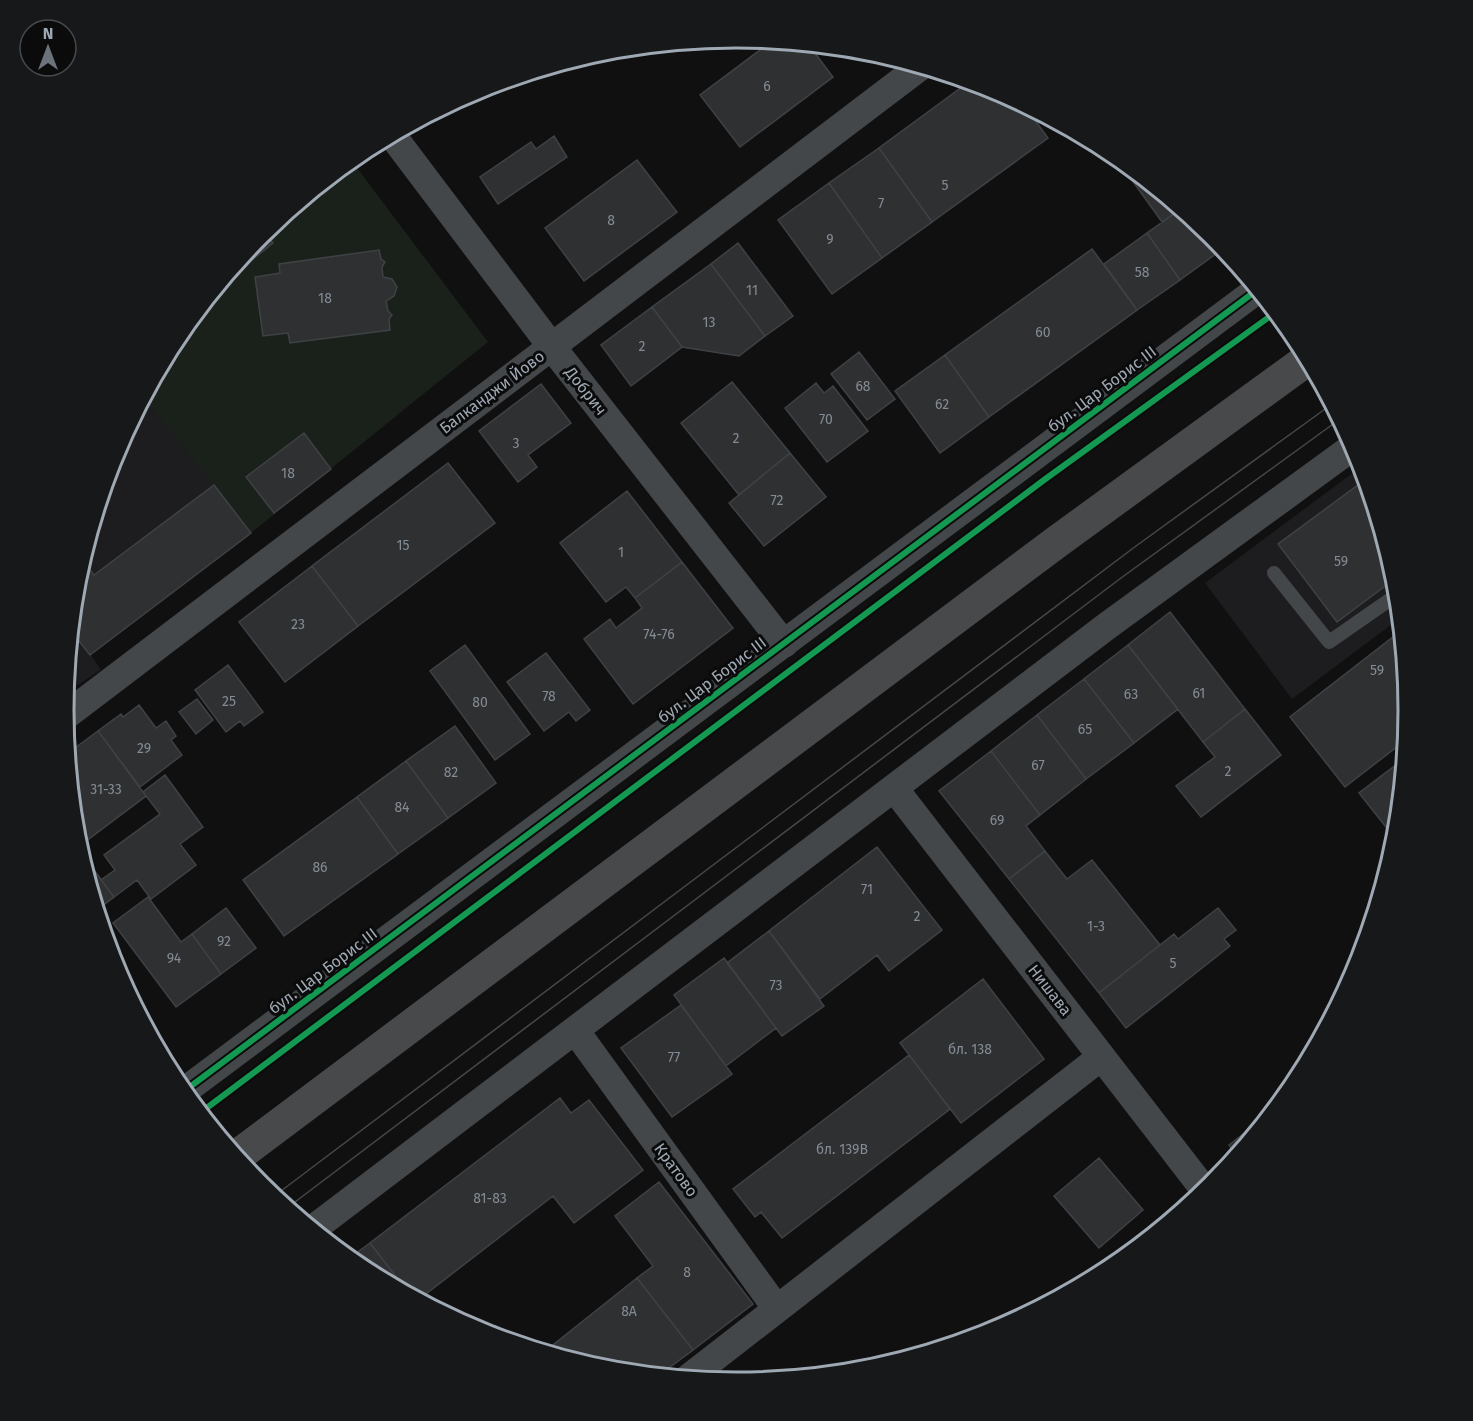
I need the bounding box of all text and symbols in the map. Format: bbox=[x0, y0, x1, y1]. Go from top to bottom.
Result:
north arrow bbox=[18, 18, 78, 78]
text: N bbox=[43, 24, 53, 43]
house number: 6 bbox=[763, 78, 771, 95]
house number: 5 bbox=[941, 177, 949, 194]
house number: 7 bbox=[878, 195, 884, 212]
house number: 8 bbox=[607, 212, 615, 229]
house number: 9 bbox=[826, 231, 834, 248]
house number: 58 bbox=[1135, 264, 1150, 281]
house number: 11 bbox=[746, 282, 758, 299]
house number: 18 bbox=[318, 290, 332, 307]
house number: 13 bbox=[702, 314, 716, 331]
house number: 60 bbox=[1035, 324, 1051, 341]
house number: 2 bbox=[639, 338, 646, 355]
street label: бул. Цар Борис III bbox=[1044, 342, 1160, 436]
street label: Балканджи Йово bbox=[436, 346, 548, 438]
street label: Добрич bbox=[561, 362, 611, 419]
house number: 68 bbox=[855, 378, 871, 395]
house number: 62 bbox=[935, 396, 949, 413]
house number: 70 bbox=[819, 411, 833, 428]
house number: 2 bbox=[733, 430, 740, 447]
house number: 3 bbox=[513, 435, 520, 452]
house number: 18 bbox=[281, 465, 295, 482]
house number: 72 bbox=[771, 492, 784, 509]
house number: 15 bbox=[396, 537, 410, 554]
house number: 1 bbox=[618, 544, 624, 561]
house number: 59 bbox=[1334, 553, 1348, 570]
house number: 23 bbox=[291, 616, 305, 633]
house number: 74-76 bbox=[643, 626, 675, 643]
street label: бул. Цар Борис III bbox=[654, 633, 770, 727]
house number: 59 bbox=[1370, 662, 1384, 679]
house number: 61 bbox=[1193, 685, 1205, 702]
house number: 63 bbox=[1124, 686, 1138, 703]
house number: 78 bbox=[542, 688, 556, 705]
house number: 25 bbox=[222, 693, 236, 710]
house number: 80 bbox=[472, 694, 488, 711]
house number: 65 bbox=[1078, 721, 1092, 738]
house number: 29 bbox=[137, 740, 151, 757]
house number: 67 bbox=[1031, 757, 1045, 774]
house number: 2 bbox=[1225, 763, 1232, 780]
house number: 82 bbox=[444, 764, 458, 781]
house number: 31-33 bbox=[90, 781, 122, 798]
house number: 84 bbox=[394, 799, 410, 816]
house number: 69 bbox=[990, 812, 1004, 829]
house number: 86 bbox=[312, 859, 328, 876]
house number: 71 bbox=[861, 881, 873, 898]
house number: 2 bbox=[914, 908, 921, 925]
house number: 1-3 bbox=[1087, 918, 1105, 935]
street label: бул. Цар Борис III bbox=[265, 924, 381, 1018]
house number: 92 bbox=[217, 933, 231, 950]
house number: 94 bbox=[167, 950, 182, 967]
house number: 5 bbox=[1169, 955, 1177, 972]
street label: Нишава bbox=[1024, 961, 1076, 1019]
house number: 73 bbox=[769, 977, 783, 994]
house number: бл. 138 bbox=[948, 1041, 992, 1058]
house number: 77 bbox=[668, 1049, 680, 1066]
street label: Кратово bbox=[650, 1139, 702, 1201]
house number: бл. 139В bbox=[816, 1141, 868, 1158]
house number: 81-83 bbox=[473, 1190, 507, 1207]
house number: 8 bbox=[683, 1264, 691, 1281]
house number: 8А bbox=[621, 1303, 637, 1320]

